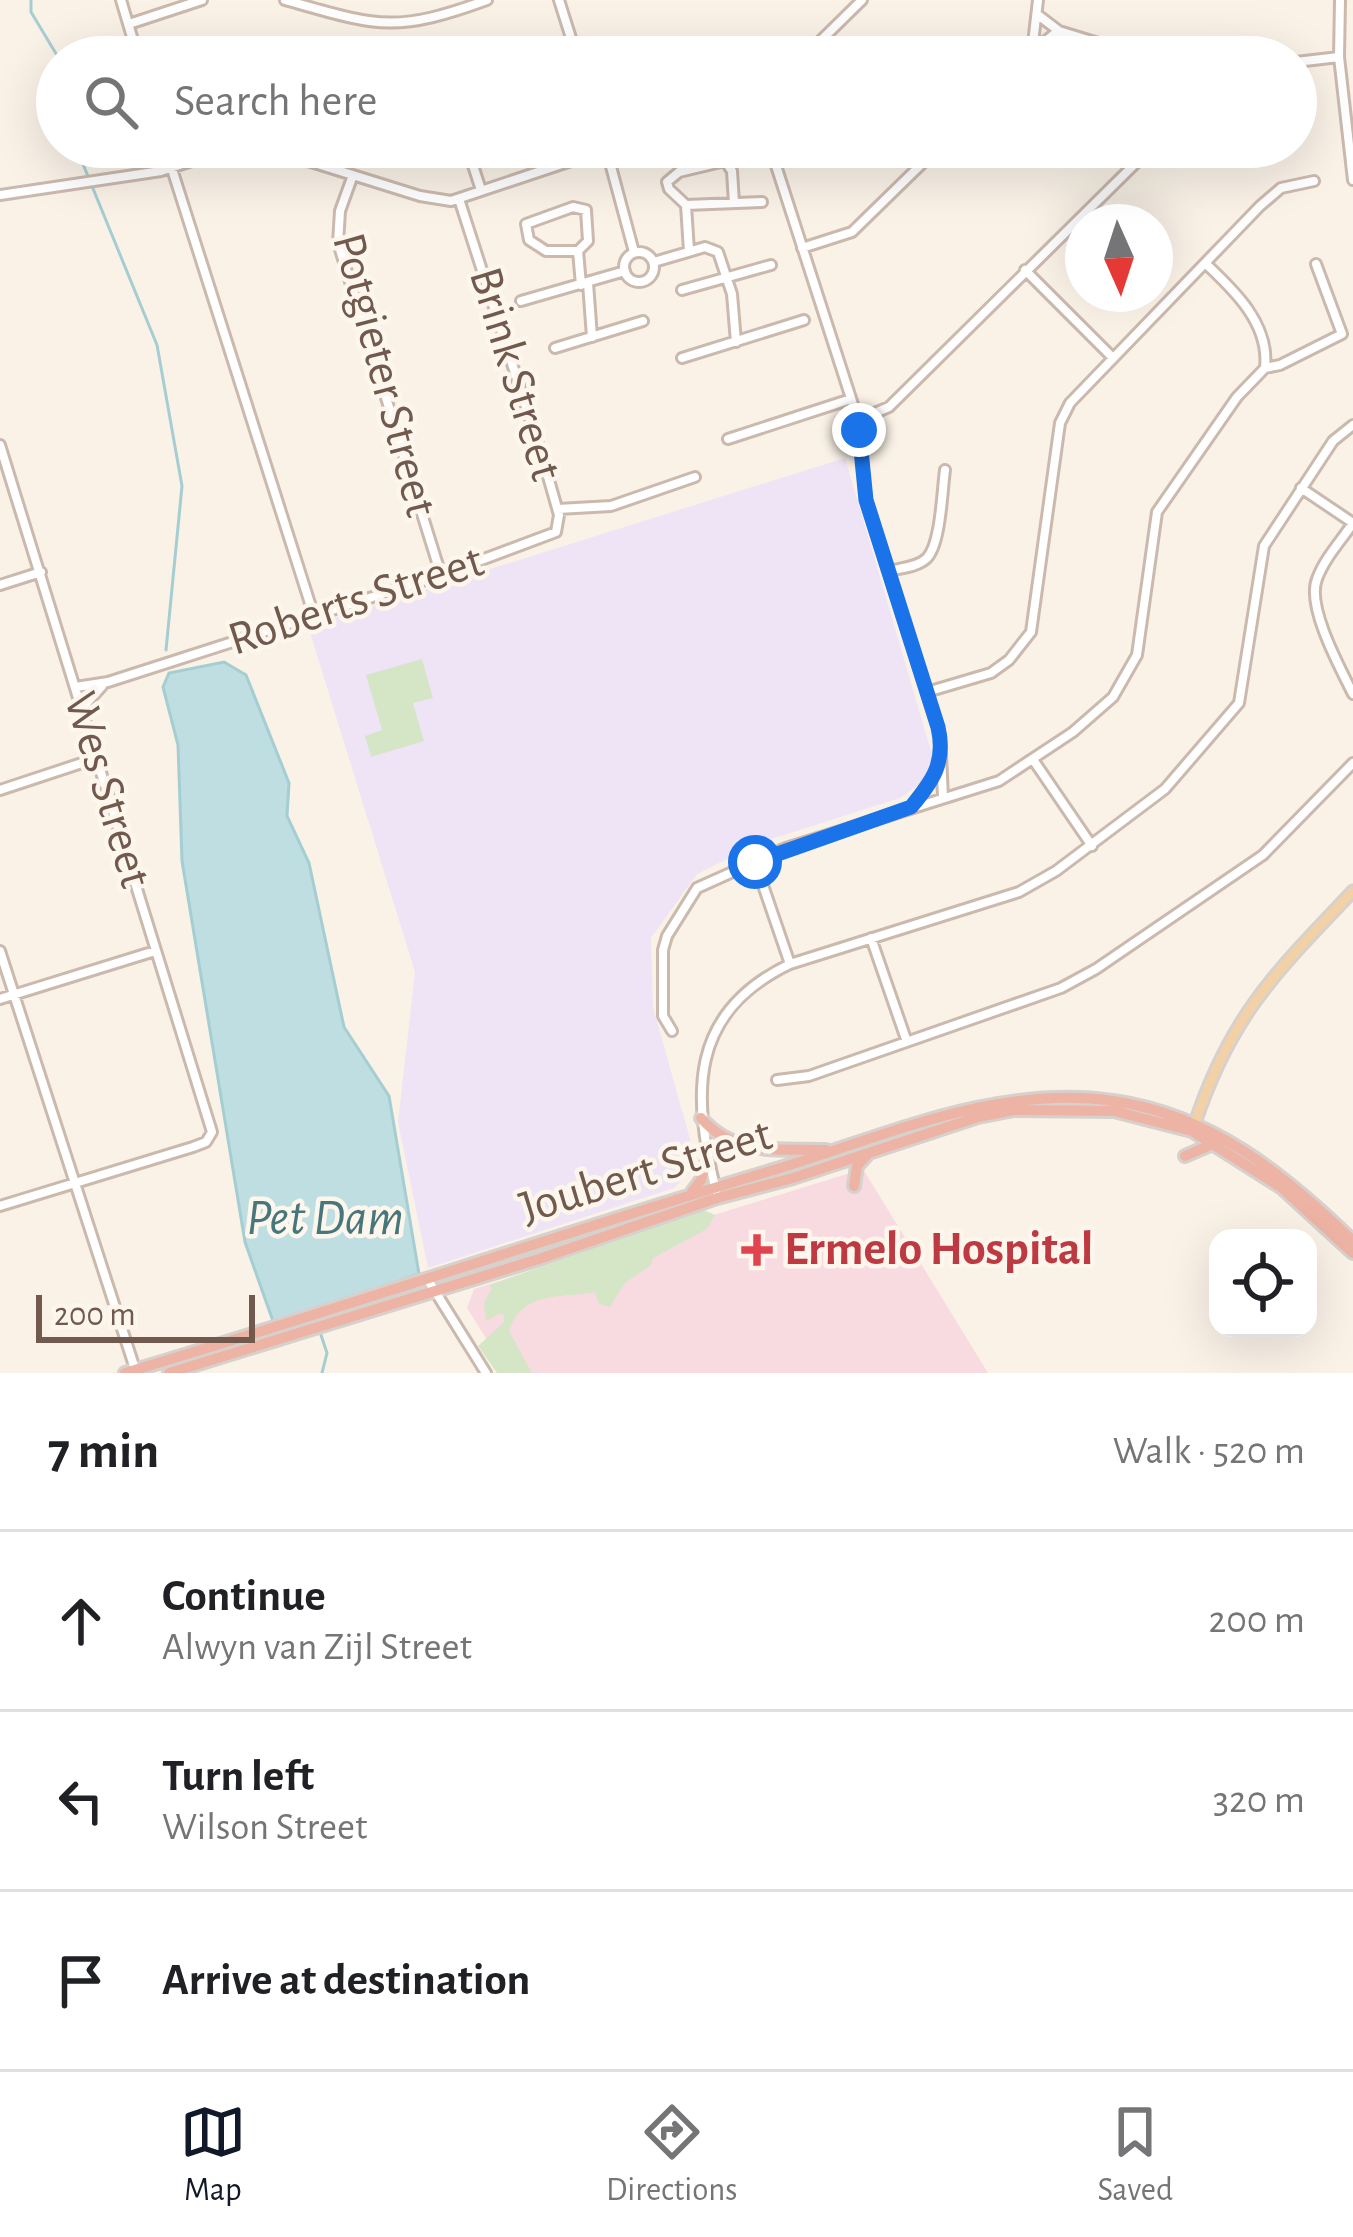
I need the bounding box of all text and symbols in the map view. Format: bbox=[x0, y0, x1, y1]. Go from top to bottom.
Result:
search box bbox=[36, 36, 1317, 168]
icon: search bbox=[78, 69, 144, 135]
text: Search here bbox=[174, 79, 377, 124]
north arrow bbox=[1065, 204, 1173, 312]
street label: Potgieter Street bbox=[323, 228, 445, 522]
street label: Brink Street bbox=[460, 262, 570, 486]
route end bbox=[832, 403, 886, 457]
street label: Roberts Street bbox=[223, 537, 489, 665]
street label: Wes Street bbox=[55, 687, 159, 893]
route start bbox=[728, 835, 782, 889]
street label: Joubert Street bbox=[514, 1111, 778, 1233]
water label: Pet Dam bbox=[246, 1193, 404, 1244]
place label: Ermelo Hospital bbox=[784, 1226, 1093, 1274]
map controls bbox=[1209, 1229, 1317, 1337]
button: locate bbox=[1209, 1229, 1317, 1337]
marker: Ermelo Hospital bbox=[741, 1234, 773, 1266]
scale bar bbox=[36, 1289, 255, 1342]
text: 200 m bbox=[54, 1299, 136, 1332]
text: 7 min bbox=[48, 1426, 159, 1477]
text: Walk · 520 m bbox=[1113, 1432, 1305, 1471]
text: Continue bbox=[162, 1574, 326, 1619]
icon: ahead bbox=[48, 1588, 114, 1654]
text: 200 m bbox=[1208, 1601, 1305, 1640]
text: Alwyn van Zijl Street bbox=[162, 1628, 472, 1667]
text: Turn left bbox=[162, 1754, 314, 1799]
icon: left bbox=[48, 1768, 114, 1834]
text: 320 m bbox=[1213, 1781, 1305, 1820]
text: Wilson Street bbox=[162, 1808, 367, 1847]
icon: arrive bbox=[48, 1948, 114, 2014]
text: Arrive at destination bbox=[162, 1958, 530, 2003]
tab: Map bbox=[180, 2099, 246, 2211]
tab: Directions bbox=[606, 2099, 737, 2211]
tab: Saved bbox=[1097, 2099, 1173, 2211]

